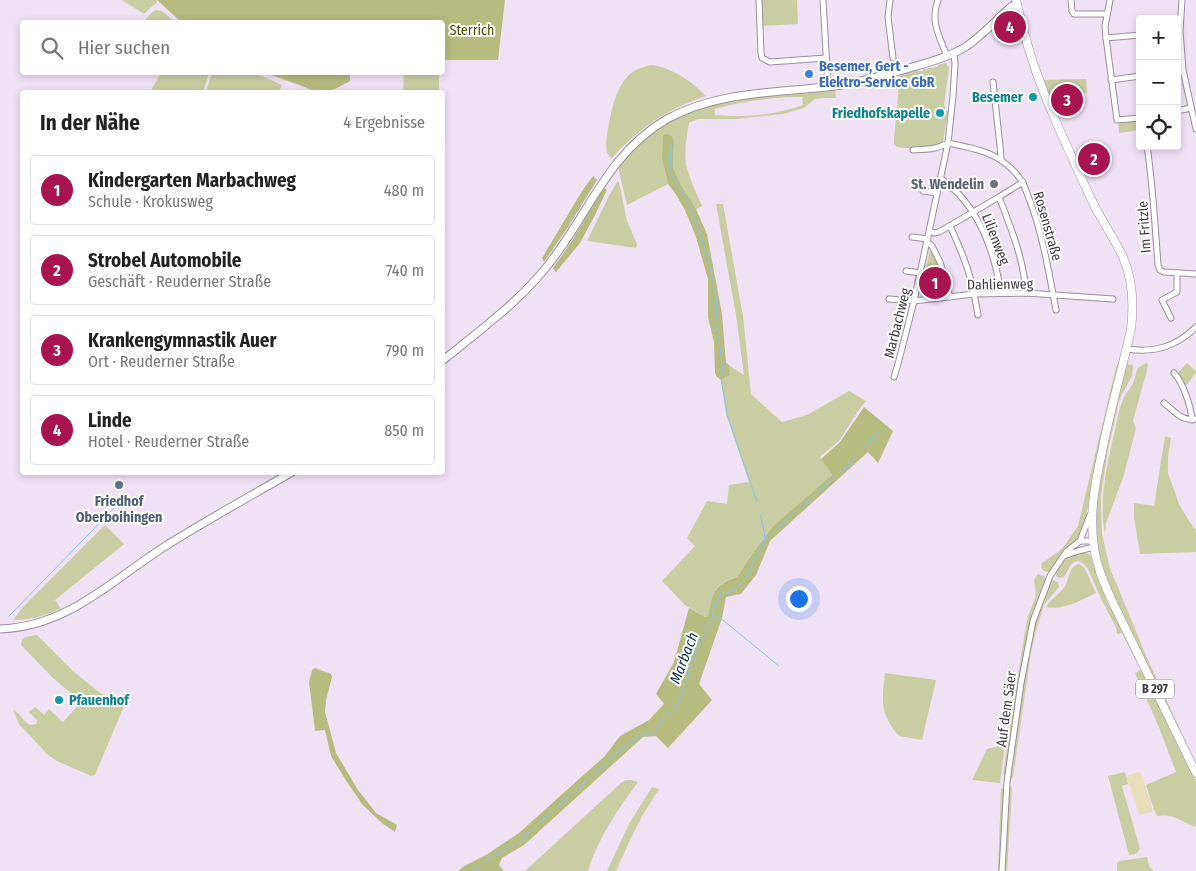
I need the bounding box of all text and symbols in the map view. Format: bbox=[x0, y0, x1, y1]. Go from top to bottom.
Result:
pin: 4 bbox=[994, 8, 1026, 46]
map controls bbox=[1136, 15, 1181, 150]
button: + bbox=[1136, 15, 1181, 60]
search box bbox=[20, 20, 445, 75]
park label: Sterrich bbox=[450, 22, 494, 39]
icon: search bbox=[38, 34, 66, 62]
text: Hier suchen bbox=[78, 36, 170, 59]
place label: Besemer, Gert - Elektro-Service GbR bbox=[819, 58, 935, 91]
button: − bbox=[1136, 60, 1181, 105]
marker: Besemer, Gert - Elektro-Service GbR bbox=[803, 68, 815, 80]
pin: 3 bbox=[1051, 81, 1083, 119]
place label: Besemer bbox=[972, 89, 1024, 106]
marker: Besemer bbox=[1027, 91, 1039, 103]
place label: Friedhofskapelle bbox=[832, 105, 930, 122]
button: locate bbox=[1136, 105, 1181, 150]
marker: Friedhofskapelle bbox=[934, 107, 946, 119]
text: In der Nähe bbox=[40, 110, 140, 136]
text: 4 Ergebnisse bbox=[343, 113, 425, 132]
pin: 2 bbox=[1078, 140, 1110, 178]
text: Kindergarten Marbachweg bbox=[88, 169, 296, 192]
place label: St. Wendelin bbox=[911, 176, 984, 193]
marker: St. Wendelin bbox=[988, 178, 1000, 190]
text: 1 bbox=[54, 181, 60, 200]
text: 480 m bbox=[384, 181, 424, 200]
street label: Rosenstraße bbox=[1030, 190, 1066, 263]
text: Schule · Krokusweg bbox=[88, 192, 213, 211]
street label: Im Fritzle bbox=[1134, 200, 1155, 254]
street label: Lilienweg bbox=[978, 211, 1013, 268]
text: Strobel Automobile bbox=[88, 249, 241, 272]
text: 2 bbox=[53, 261, 61, 280]
text: 740 m bbox=[386, 261, 424, 280]
pin: 1 bbox=[919, 264, 951, 302]
text: Geschäft · Reuderner Straße bbox=[88, 272, 271, 291]
street label: Dahlienweg bbox=[967, 275, 1034, 294]
street label: Marbachweg bbox=[881, 286, 915, 360]
text: Krankengymnastik Auer bbox=[88, 329, 276, 352]
text: 3 bbox=[53, 341, 61, 360]
text: 790 m bbox=[386, 341, 424, 360]
text: Ort · Reuderner Straße bbox=[88, 352, 235, 371]
text: Linde bbox=[88, 409, 132, 432]
text: 4 bbox=[53, 421, 61, 440]
text: 850 m bbox=[384, 421, 424, 440]
text: Hotel · Reuderner Straße bbox=[88, 432, 249, 451]
marker: Friedhof Oberboihingen bbox=[113, 479, 125, 491]
place label: Friedhof Oberboihingen bbox=[76, 493, 162, 526]
your location bbox=[786, 586, 812, 612]
water label: Marbach bbox=[666, 630, 702, 686]
street label: Auf dem Säer bbox=[993, 670, 1020, 748]
road number: B 297 bbox=[1136, 680, 1174, 699]
place label: Pfauenhof bbox=[69, 692, 130, 709]
marker: Pfauenhof bbox=[53, 694, 65, 706]

